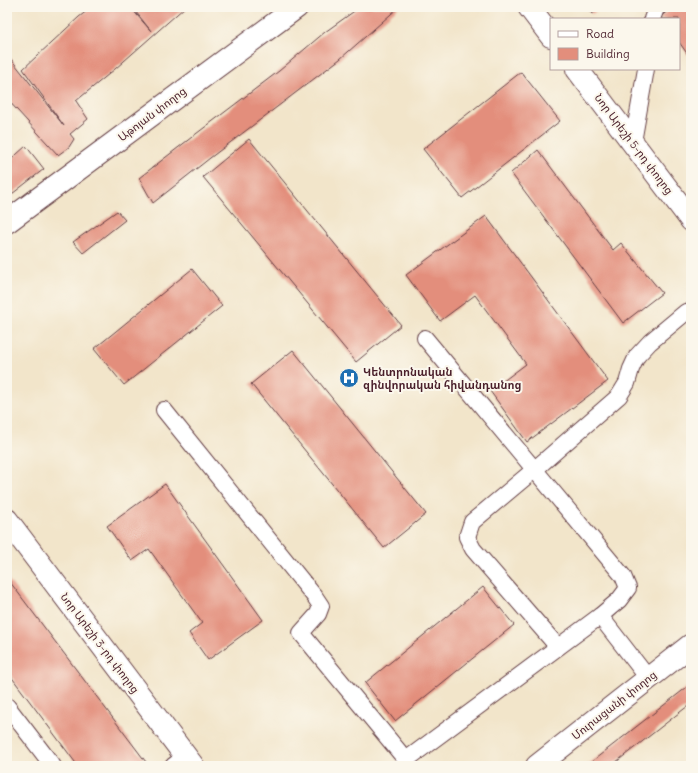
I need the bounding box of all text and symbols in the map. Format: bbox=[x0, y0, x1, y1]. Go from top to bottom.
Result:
legend bbox=[550, 18, 680, 70]
text: Road bbox=[586, 26, 614, 41]
text: Building bbox=[586, 46, 630, 61]
street label: Աթոյան փողոց bbox=[115, 84, 189, 144]
street label: Նոր Արեշի 5-րդ փողոց bbox=[592, 91, 676, 197]
place label: Կենտրոնական զինվորական հիվանդանոց bbox=[363, 365, 522, 392]
hospital icon: Կենտրոնական զինվորական հիվանդանոց bbox=[338, 367, 360, 389]
street label: Նոր Արեշի 3-րդ փողոց bbox=[58, 590, 142, 696]
street label: Մուրացանի փողոց bbox=[569, 667, 659, 743]

